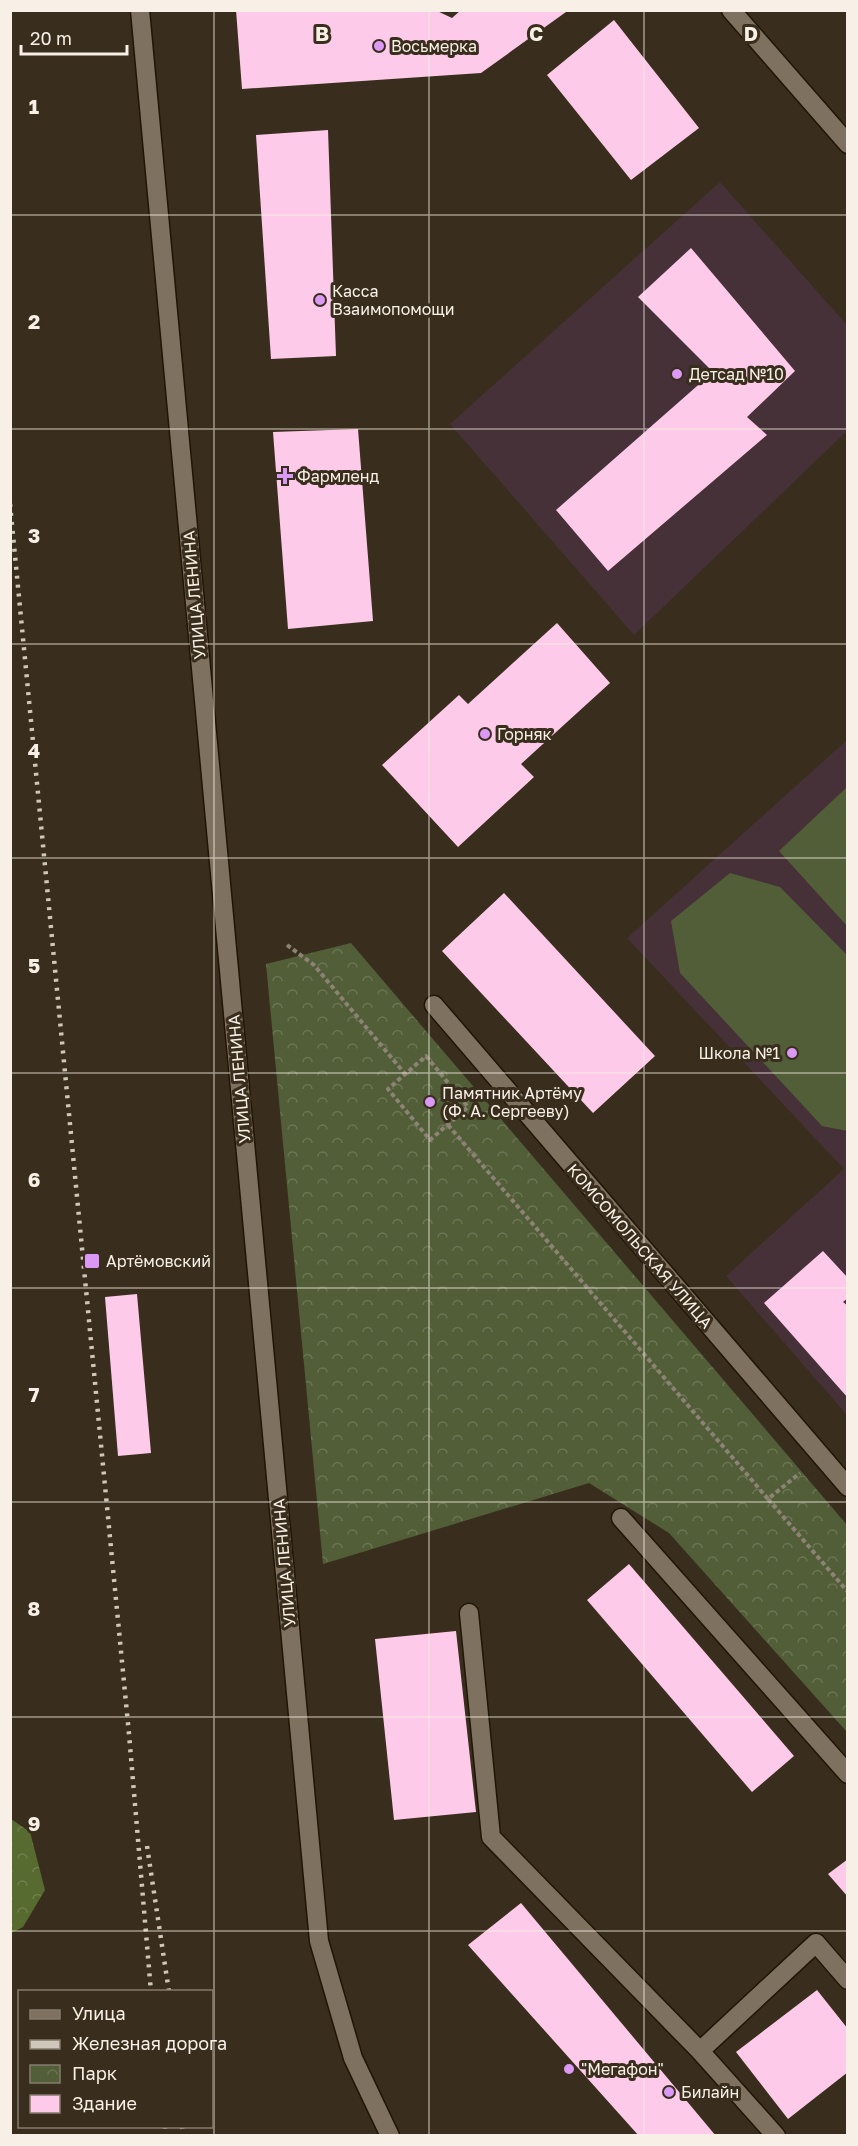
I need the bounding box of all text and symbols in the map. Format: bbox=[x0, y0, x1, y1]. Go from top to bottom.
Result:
scale bar bbox=[21, 18, 128, 56]
text: B bbox=[315, 21, 329, 45]
text: C bbox=[529, 21, 543, 45]
text: D bbox=[744, 21, 758, 45]
text: 20 m bbox=[30, 27, 72, 49]
place label: Восьмерка bbox=[391, 36, 477, 56]
marker: Восьмерка bbox=[372, 39, 386, 53]
text: 1 bbox=[29, 94, 39, 118]
place label: Касса Взаимопомощи bbox=[332, 281, 455, 319]
marker: Касса Взаимопомощи bbox=[313, 293, 327, 307]
text: 2 bbox=[28, 309, 40, 333]
place label: Детсад №10 bbox=[689, 364, 784, 384]
marker: Детсад №10 bbox=[670, 367, 684, 381]
place label: Фармленд bbox=[297, 466, 380, 486]
marker: Фармленд bbox=[278, 469, 292, 483]
text: 3 bbox=[28, 523, 40, 547]
street label: УЛИЦА ЛЕНИНА bbox=[178, 529, 210, 660]
place label: Горняк bbox=[497, 724, 552, 744]
marker: Горняк bbox=[478, 727, 492, 741]
text: 4 bbox=[28, 738, 40, 762]
text: 5 bbox=[28, 953, 40, 977]
street label: УЛИЦА ЛЕНИНА bbox=[223, 1013, 255, 1144]
place label: Школа №1 bbox=[698, 1043, 780, 1063]
marker: Школа №1 bbox=[785, 1046, 799, 1060]
place label: Памятник Артёму (Ф. А. Сергееву) bbox=[442, 1083, 582, 1121]
marker: Памятник Артёму (Ф. А. Сергееву) bbox=[423, 1095, 437, 1109]
street label: КОМСОМОЛЬСКАЯ УЛИЦА bbox=[563, 1160, 717, 1333]
text: 6 bbox=[28, 1167, 40, 1191]
place label: Артёмовский bbox=[106, 1251, 211, 1271]
marker: Артёмовский bbox=[83, 1252, 101, 1270]
text: 7 bbox=[29, 1382, 40, 1406]
street label: УЛИЦА ЛЕНИНА bbox=[268, 1497, 300, 1628]
text: 8 bbox=[28, 1596, 40, 1620]
text: 9 bbox=[28, 1811, 40, 1835]
legend bbox=[18, 1990, 213, 2128]
text: Улица bbox=[72, 2002, 126, 2024]
text: Железная дорога bbox=[72, 2032, 227, 2054]
place label: "Мегафон" bbox=[581, 2059, 664, 2079]
text: Парк bbox=[72, 2062, 117, 2084]
marker: "Мегафон" bbox=[562, 2062, 576, 2076]
place label: Билайн bbox=[681, 2082, 739, 2102]
marker: Билайн bbox=[662, 2085, 676, 2099]
text: Здание bbox=[72, 2092, 137, 2114]

